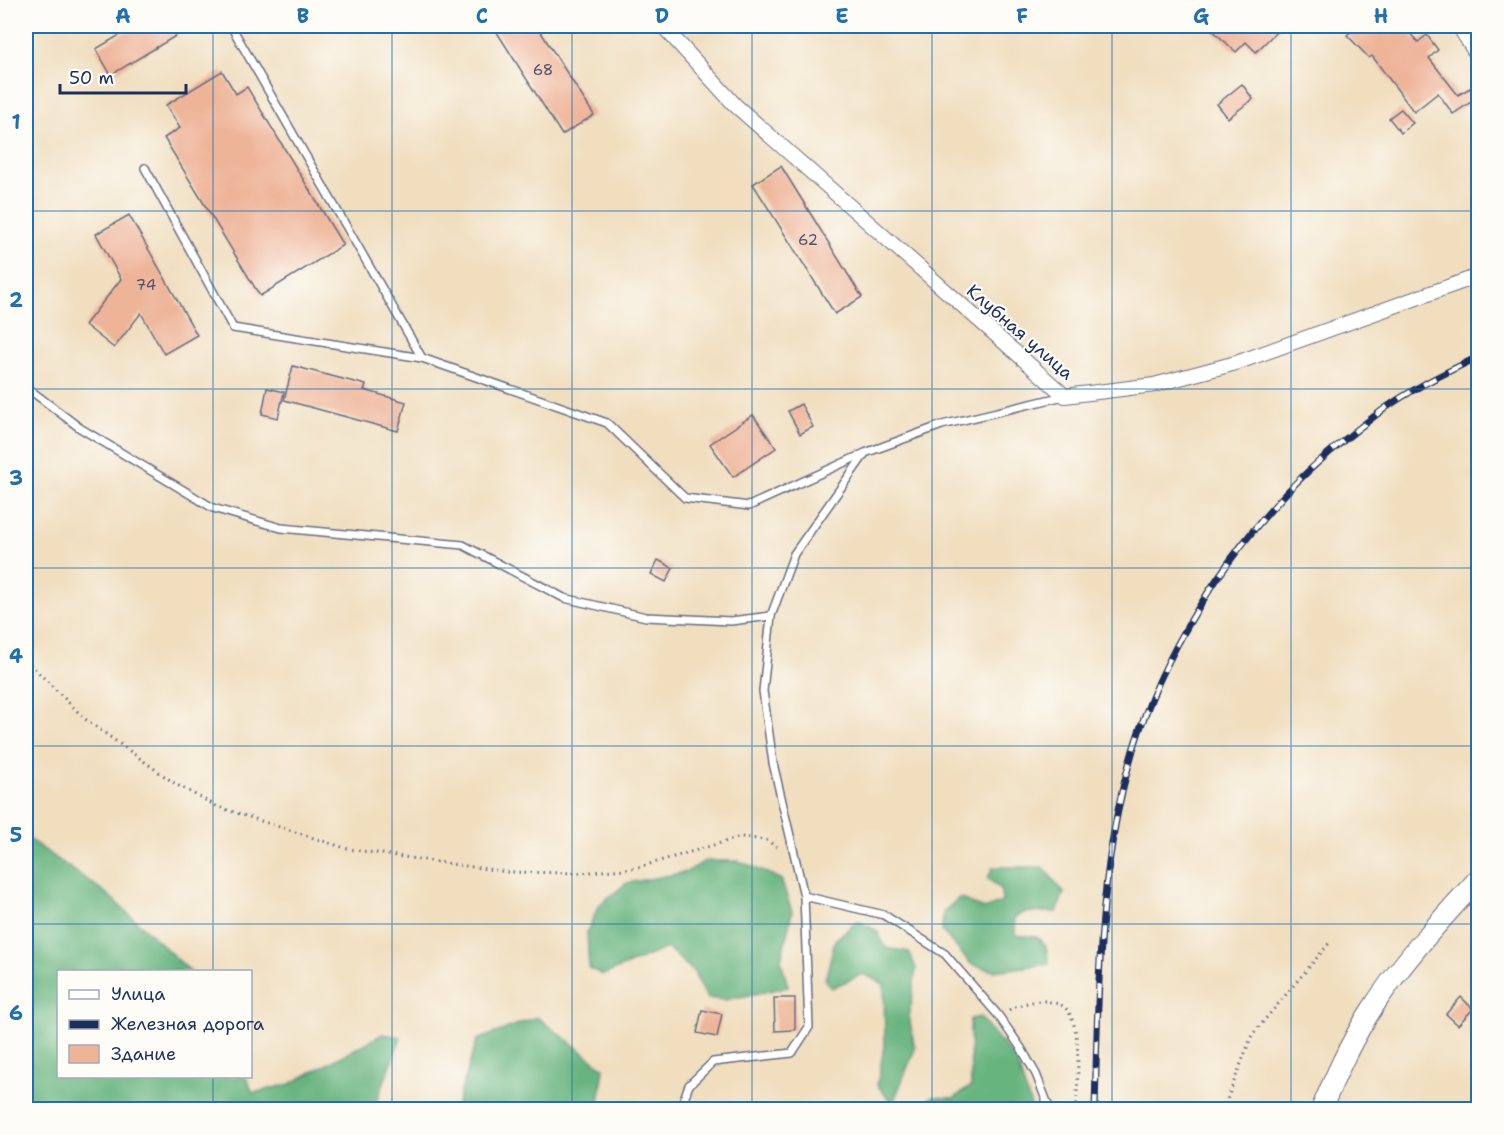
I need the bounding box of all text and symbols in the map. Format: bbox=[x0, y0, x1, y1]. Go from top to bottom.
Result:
text: A bbox=[115, 3, 131, 29]
text: B bbox=[297, 3, 309, 29]
text: C bbox=[476, 3, 488, 29]
text: D bbox=[655, 3, 669, 29]
text: E bbox=[835, 3, 849, 29]
text: F bbox=[1016, 3, 1028, 29]
text: G bbox=[1193, 3, 1209, 29]
text: H bbox=[1374, 3, 1388, 29]
scale bar bbox=[60, 57, 186, 95]
house number: 68 bbox=[533, 60, 553, 80]
text: 50 m bbox=[69, 66, 114, 90]
text: 1 bbox=[11, 109, 21, 135]
house number: 62 bbox=[798, 230, 818, 250]
house number: 74 bbox=[136, 275, 156, 295]
street label: Клубная улица bbox=[961, 279, 1079, 385]
text: 2 bbox=[9, 287, 23, 313]
text: 3 bbox=[9, 465, 23, 491]
text: 4 bbox=[9, 643, 23, 669]
text: 5 bbox=[10, 822, 22, 848]
legend bbox=[57, 970, 252, 1078]
text: Улица bbox=[111, 982, 165, 1006]
text: 6 bbox=[9, 1000, 23, 1026]
text: Железная дорога bbox=[111, 1012, 264, 1036]
text: Здание bbox=[111, 1042, 176, 1066]

